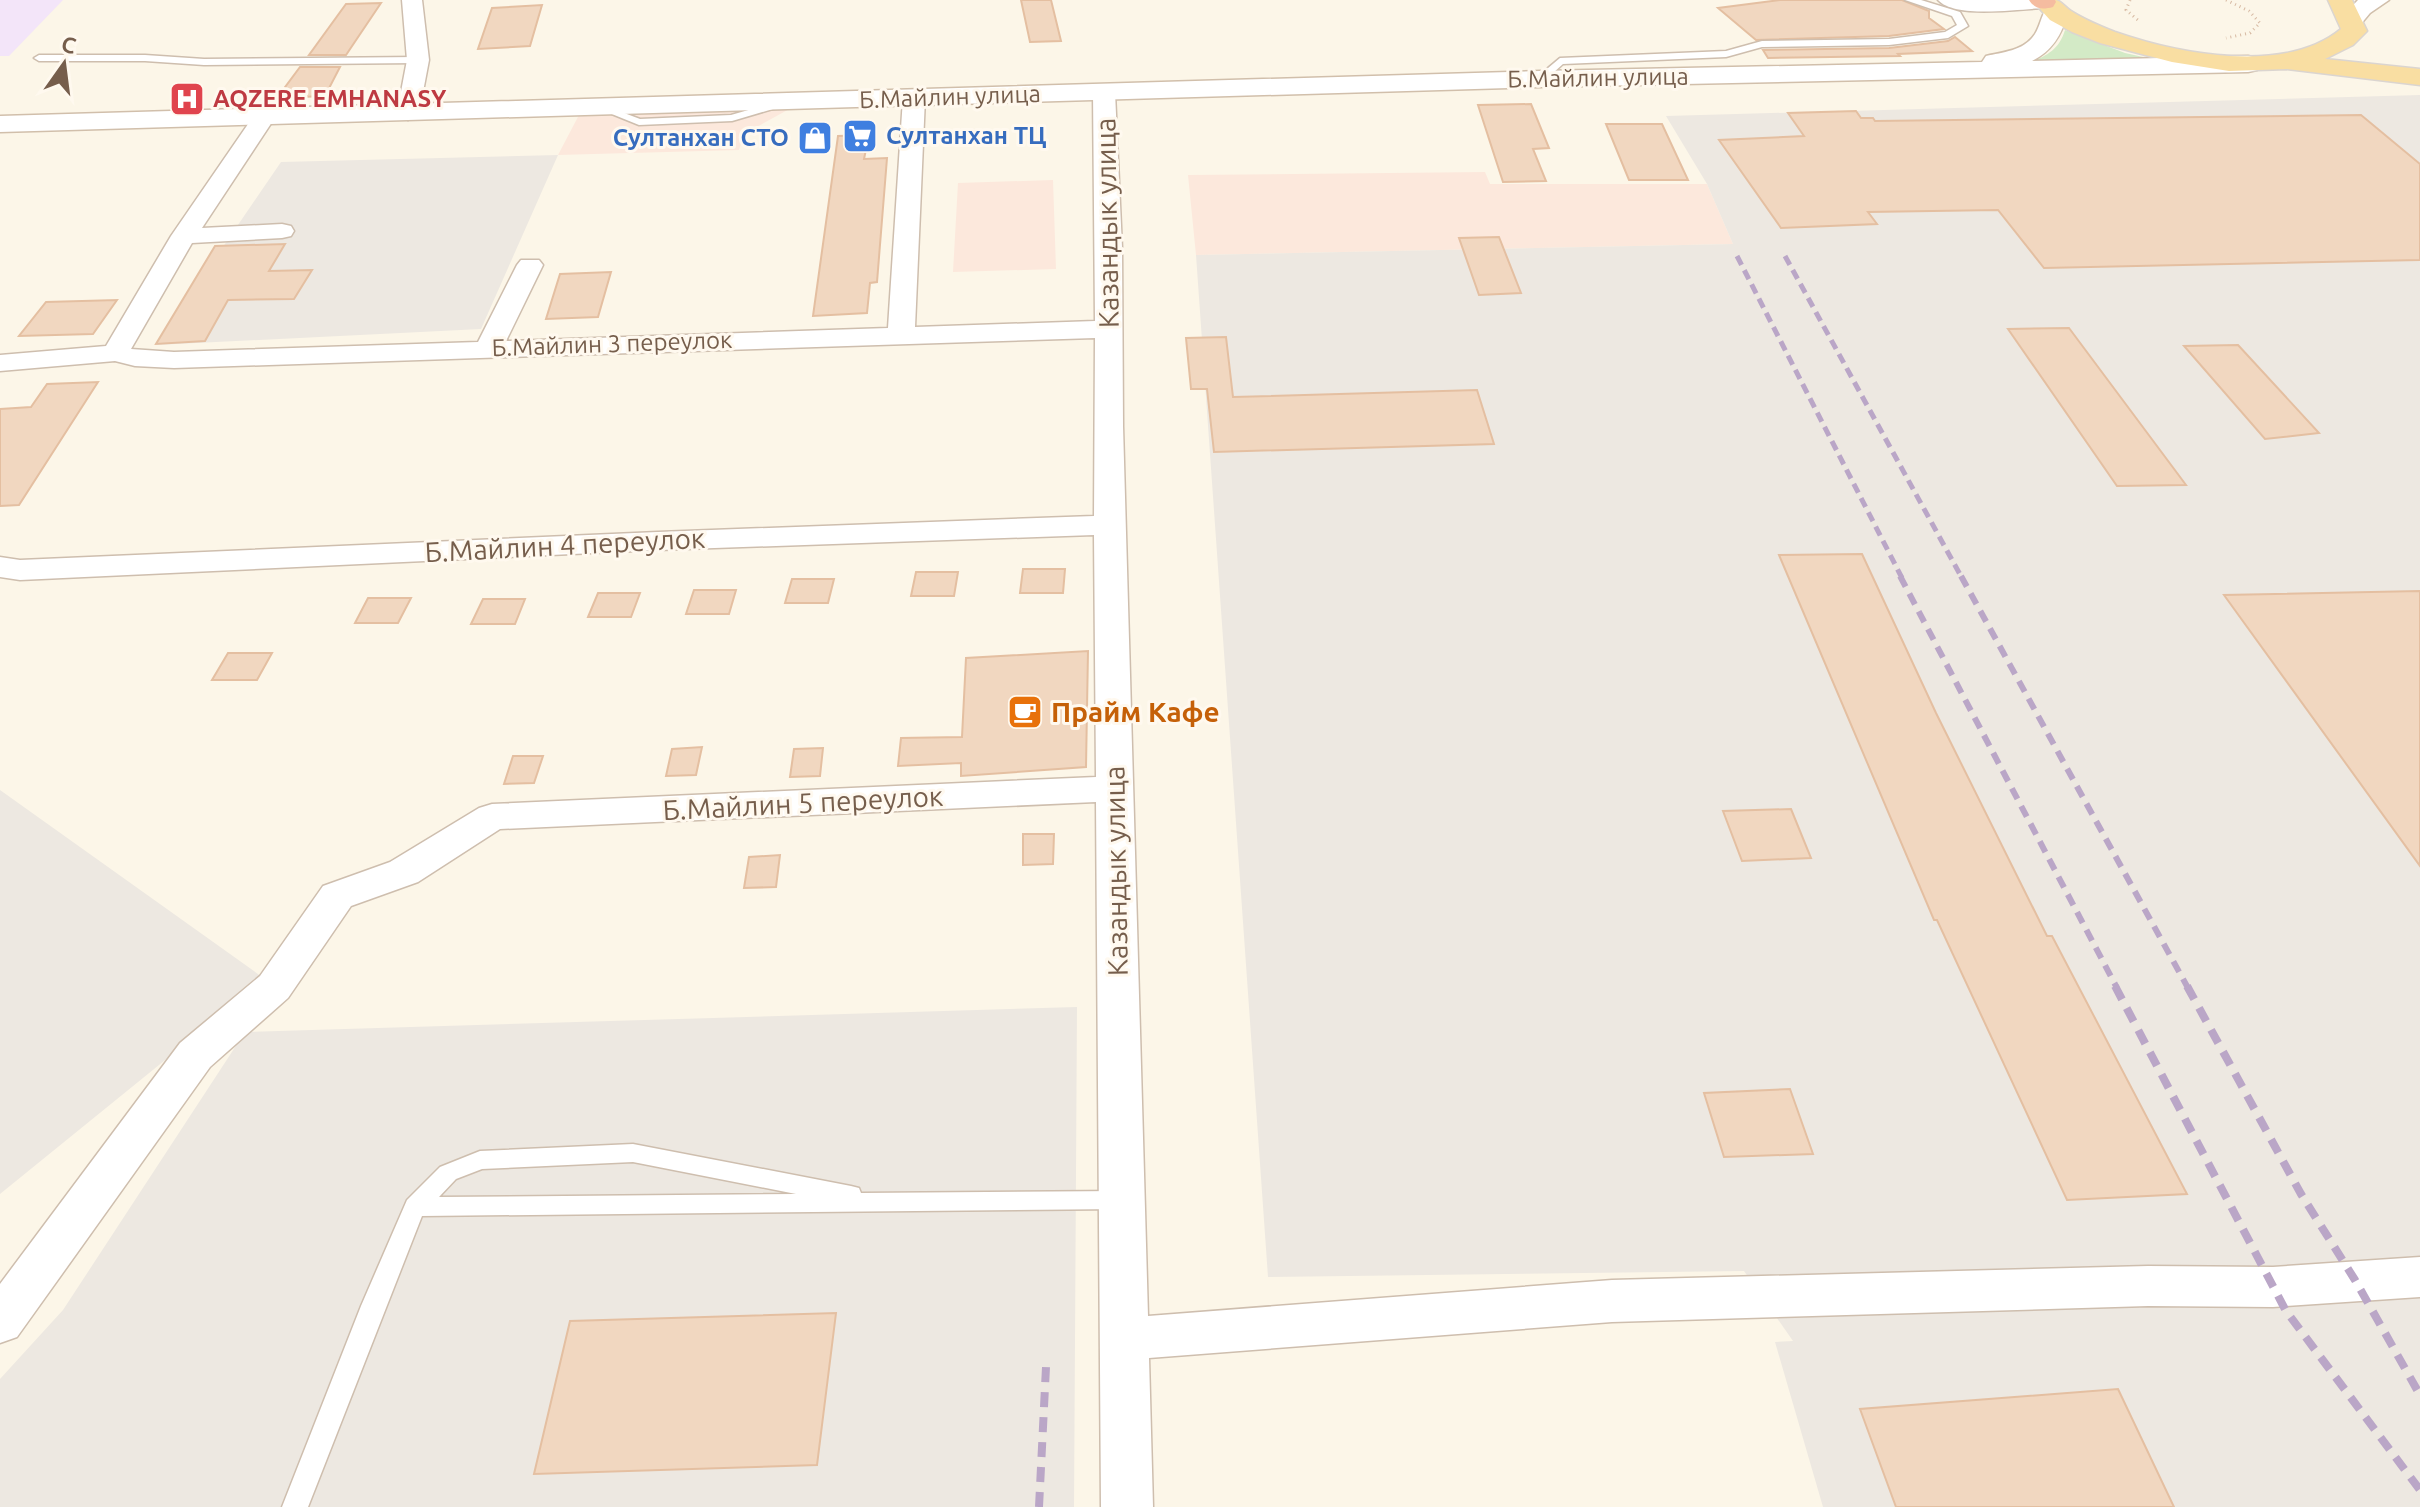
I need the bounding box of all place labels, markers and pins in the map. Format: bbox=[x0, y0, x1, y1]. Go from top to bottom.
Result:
hospital icon: AQZERE EMHANASY bbox=[168, 80, 206, 118]
place label: AQZERE EMHANASY bbox=[213, 85, 447, 112]
supermarket icon: Султанхан ТЦ bbox=[841, 117, 879, 155]
shop icon: Султанхан СТО bbox=[796, 119, 834, 157]
place label: Султанхан ТЦ bbox=[886, 122, 1047, 149]
place label: Султанхан СТО bbox=[613, 124, 789, 151]
cafe icon: Прайм Кафе bbox=[1006, 693, 1044, 731]
place label: Прайм Кафе bbox=[1051, 696, 1220, 727]

